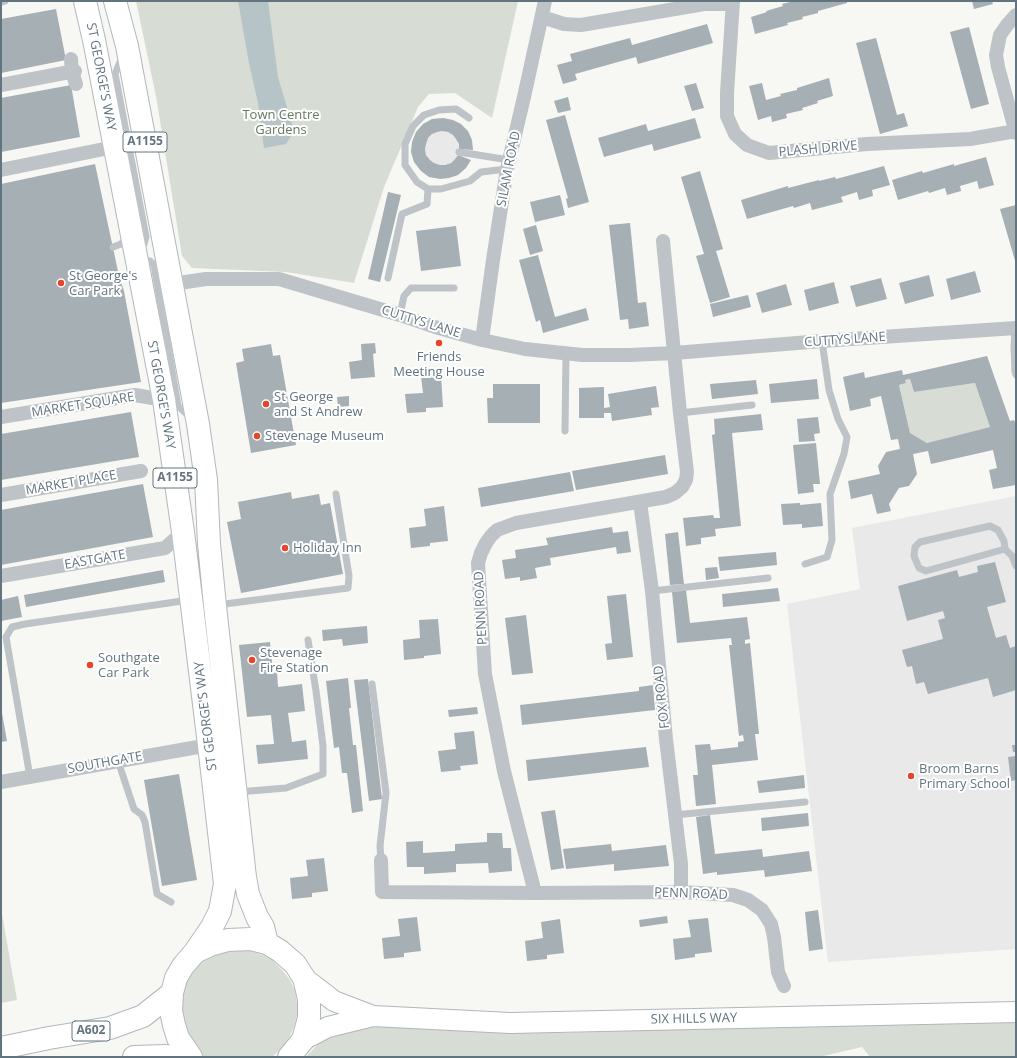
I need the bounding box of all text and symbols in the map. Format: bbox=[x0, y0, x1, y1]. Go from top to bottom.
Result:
street label: ST GEORGE'S WAY bbox=[83, 22, 119, 132]
park label: Town Centre Gardens bbox=[242, 107, 320, 138]
street label: SILAM ROAD bbox=[494, 130, 524, 208]
road number: A1155 bbox=[123, 132, 167, 152]
street label: PLASH DRIVE bbox=[778, 138, 858, 160]
place label: St George's Car Park bbox=[69, 268, 137, 299]
marker: St George's Car Park bbox=[56, 278, 66, 288]
street label: CUTTYS LANE bbox=[380, 303, 462, 341]
street label: CUTTYS LANE bbox=[804, 329, 886, 351]
marker: Friends Meeting House bbox=[434, 338, 444, 348]
street label: ST GEORGE'S WAY bbox=[144, 339, 178, 451]
place label: Friends Meeting House bbox=[393, 349, 485, 380]
street label: MARKET SQUARE bbox=[30, 389, 136, 421]
place label: St George and St Andrew bbox=[274, 389, 362, 420]
marker: St George and St Andrew bbox=[261, 399, 271, 409]
place label: Stevenage Museum bbox=[265, 428, 384, 444]
marker: Stevenage Museum bbox=[252, 431, 262, 441]
street label: MARKET PLACE bbox=[24, 467, 118, 499]
road number: A1155 bbox=[153, 468, 197, 488]
place label: Holiday Inn bbox=[293, 540, 362, 556]
marker: Holiday Inn bbox=[280, 543, 290, 553]
street label: EASTGATE bbox=[63, 547, 127, 573]
street label: PENN ROAD bbox=[471, 571, 491, 645]
place label: Stevenage Fire Station bbox=[260, 645, 329, 676]
place label: Southgate Car Park bbox=[98, 650, 160, 681]
marker: Stevenage Fire Station bbox=[247, 655, 257, 665]
marker: Southgate Car Park bbox=[85, 660, 95, 670]
street label: ST GEORGE'S WAY bbox=[192, 660, 220, 772]
street label: FOX ROAD bbox=[651, 665, 673, 729]
street label: SOUTHGATE bbox=[66, 749, 144, 777]
place label: Broom Barns Primary School bbox=[919, 761, 1010, 792]
marker: Broom Barns Primary School bbox=[906, 771, 916, 781]
street label: PENN ROAD bbox=[654, 885, 728, 903]
street label: SIX HILLS WAY bbox=[651, 1010, 737, 1028]
road number: A602 bbox=[72, 1021, 110, 1041]

